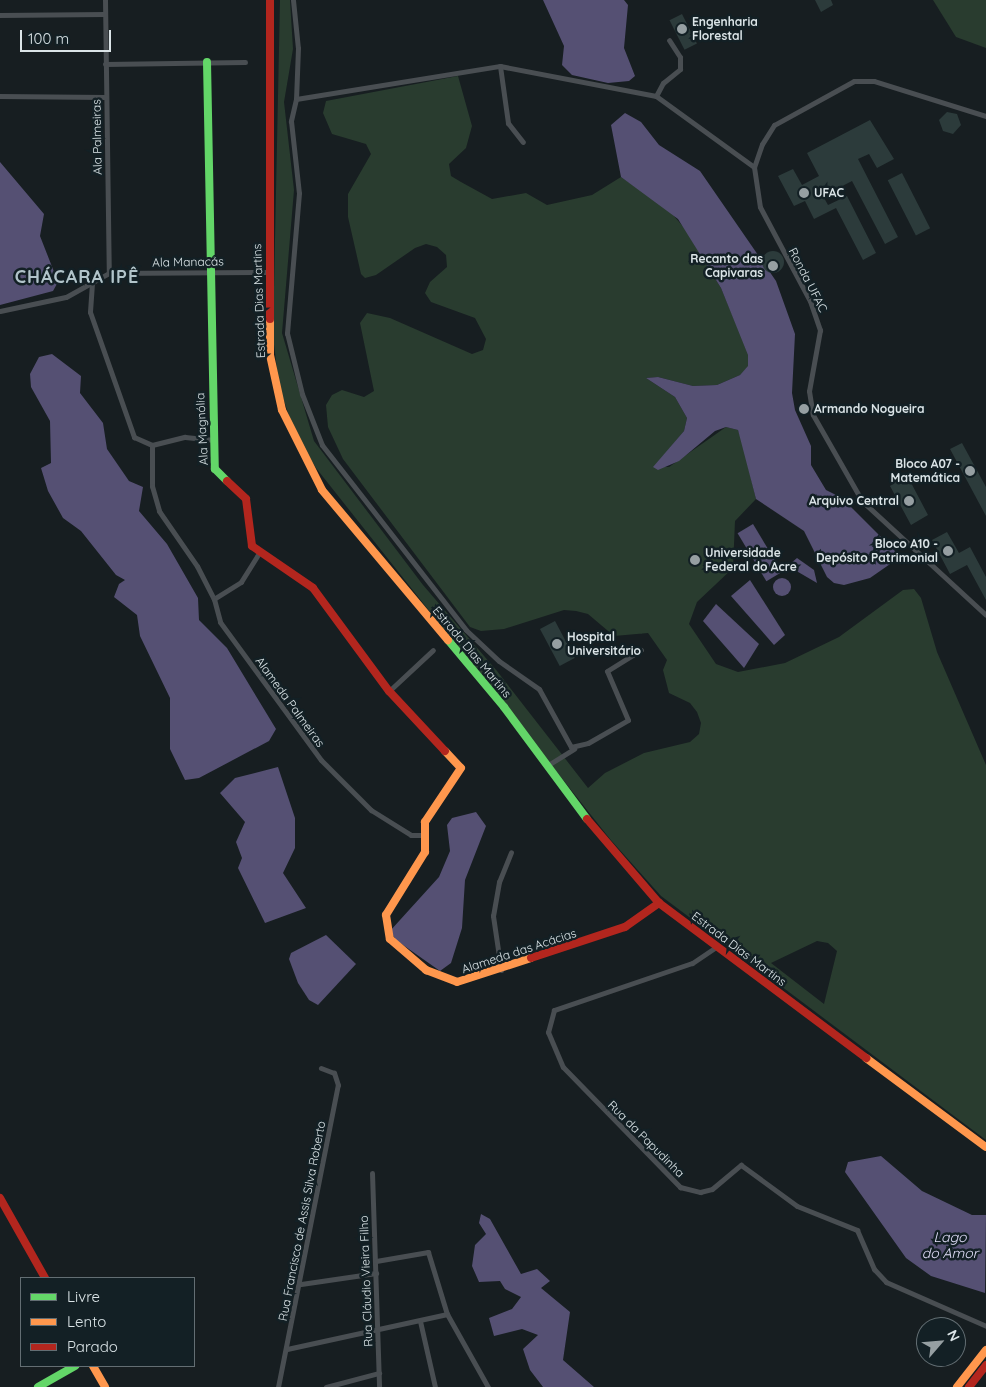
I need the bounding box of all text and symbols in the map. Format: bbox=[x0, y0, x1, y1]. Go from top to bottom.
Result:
place label: Engenharia Florestal bbox=[692, 15, 758, 43]
scale bar bbox=[22, 20, 114, 52]
marker: Engenharia Florestal bbox=[676, 23, 688, 35]
text: 100 m bbox=[28, 29, 69, 48]
street label: Ala Palmeiras bbox=[89, 99, 105, 175]
place label: UFAC bbox=[814, 186, 844, 200]
marker: UFAC bbox=[798, 187, 810, 199]
street label: Estrada Dias Martins bbox=[250, 244, 268, 358]
street label: Ronda UFAC bbox=[786, 245, 830, 315]
place label: Recanto das Capivaras bbox=[690, 252, 763, 280]
street label: Ala Manacás bbox=[152, 254, 224, 270]
marker: Recanto das Capivaras bbox=[767, 260, 779, 272]
district label: CHÁCARA IPÊ bbox=[13, 266, 141, 288]
street label: Ala Magnólia bbox=[193, 392, 211, 466]
place label: Armando Nogueira bbox=[814, 402, 924, 416]
marker: Armando Nogueira bbox=[798, 403, 810, 415]
place label: Bloco A07 - Matemática bbox=[891, 457, 960, 485]
marker: Bloco A07 - Matemática bbox=[964, 465, 976, 477]
place label: Arquivo Central bbox=[809, 494, 899, 508]
marker: Arquivo Central bbox=[903, 495, 915, 507]
place label: Bloco A10 - Depósito Patrimonial bbox=[816, 537, 938, 565]
marker: Bloco A10 - Depósito Patrimonial bbox=[942, 545, 954, 557]
place label: Universidade Federal do Acre bbox=[705, 546, 797, 574]
marker: Universidade Federal do Acre bbox=[689, 554, 701, 566]
street label: Estrada Dias Martins bbox=[430, 604, 514, 700]
place label: Hospital Universitário bbox=[567, 630, 641, 658]
marker: Hospital Universitário bbox=[551, 638, 563, 650]
street label: Alameda Palmeiras bbox=[252, 654, 328, 750]
street label: Estrada Dias Martins bbox=[689, 909, 789, 989]
street label: Alameda das Acácias bbox=[460, 926, 578, 976]
street label: Rua da Papudinha bbox=[605, 1098, 687, 1180]
street label: Rua Francisco de Assis Silva Roberto bbox=[276, 1120, 328, 1322]
street label: Rua Cláudio Vieira Filho bbox=[357, 1215, 375, 1347]
water label: Lago do Amor bbox=[922, 1229, 978, 1262]
legend bbox=[20, 1277, 195, 1367]
text: Livre bbox=[67, 1287, 100, 1306]
text: Lento bbox=[67, 1312, 106, 1331]
north arrow bbox=[916, 1317, 966, 1367]
text: N bbox=[943, 1327, 964, 1344]
text: Parado bbox=[67, 1337, 118, 1356]

